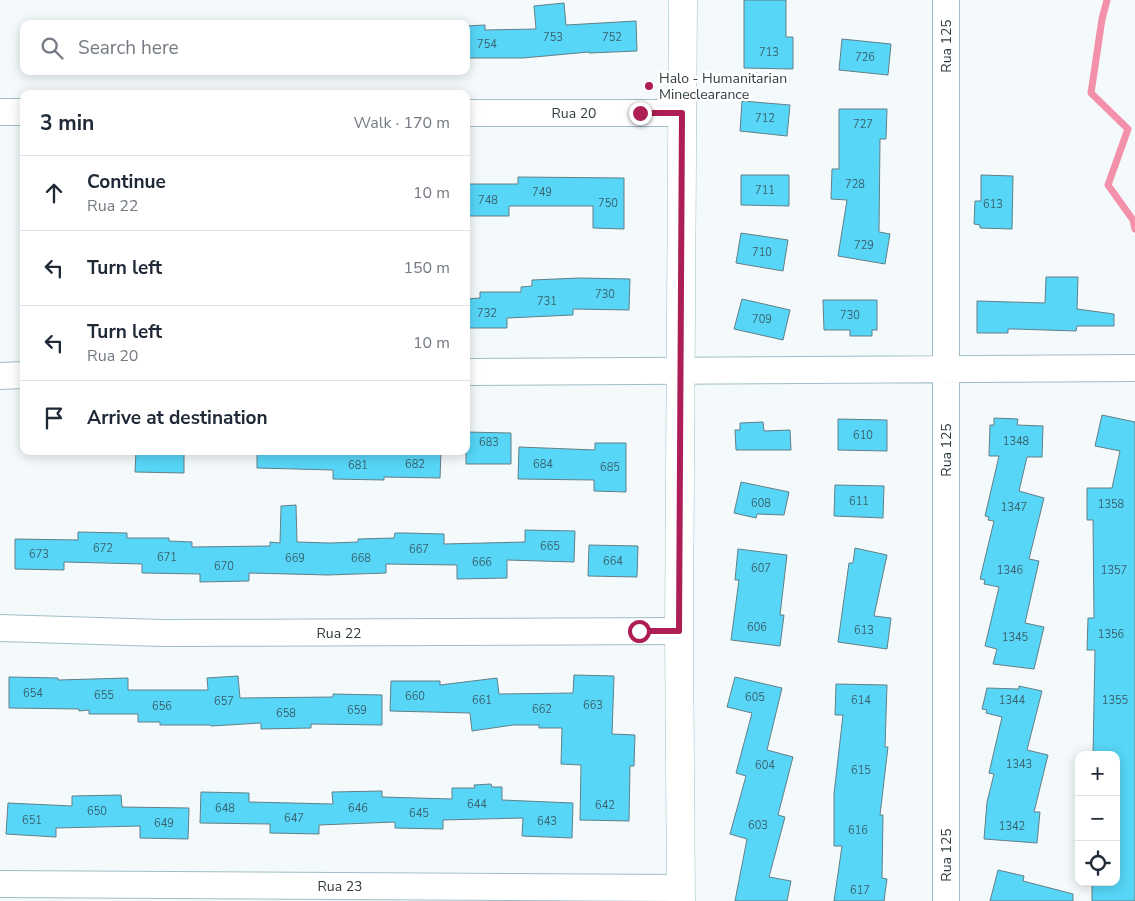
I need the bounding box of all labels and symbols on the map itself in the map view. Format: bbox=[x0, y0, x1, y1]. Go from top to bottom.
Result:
street label: Rua 125 bbox=[937, 19, 956, 73]
house number: 753 bbox=[543, 30, 563, 45]
house number: 752 bbox=[602, 30, 622, 45]
house number: 754 bbox=[477, 37, 497, 52]
house number: 713 bbox=[759, 45, 779, 60]
house number: 726 bbox=[855, 50, 875, 65]
place label: Halo - Humanitarian Mineclearance bbox=[659, 69, 787, 104]
marker: Halo - Humanitarian Mineclearance bbox=[643, 80, 655, 92]
route end bbox=[629, 102, 652, 125]
street label: Rua 20 bbox=[551, 104, 597, 123]
house number: 712 bbox=[755, 111, 775, 126]
house number: 727 bbox=[853, 117, 873, 132]
house number: 728 bbox=[845, 177, 865, 192]
house number: 711 bbox=[755, 183, 775, 198]
house number: 749 bbox=[532, 185, 552, 200]
house number: 748 bbox=[478, 193, 498, 208]
house number: 750 bbox=[598, 196, 618, 211]
house number: 613 bbox=[983, 197, 1003, 212]
house number: 729 bbox=[854, 238, 874, 253]
house number: 710 bbox=[752, 245, 772, 260]
house number: 730 bbox=[595, 287, 615, 302]
house number: 731 bbox=[537, 294, 557, 309]
house number: 732 bbox=[477, 306, 497, 321]
house number: 730 bbox=[840, 308, 860, 323]
house number: 709 bbox=[752, 312, 772, 327]
street label: Rua 125 bbox=[937, 423, 956, 477]
house number: 610 bbox=[853, 428, 873, 443]
house number: 1348 bbox=[1003, 434, 1030, 449]
house number: 683 bbox=[479, 435, 499, 450]
house number: 682 bbox=[405, 457, 425, 472]
house number: 684 bbox=[533, 457, 553, 472]
house number: 681 bbox=[348, 458, 368, 473]
house number: 685 bbox=[600, 460, 620, 475]
house number: 611 bbox=[849, 494, 869, 509]
house number: 608 bbox=[751, 496, 771, 511]
house number: 1358 bbox=[1098, 497, 1125, 512]
house number: 1347 bbox=[1001, 500, 1027, 515]
house number: 665 bbox=[540, 539, 560, 554]
house number: 672 bbox=[93, 541, 113, 556]
house number: 667 bbox=[409, 542, 429, 557]
house number: 673 bbox=[29, 547, 49, 562]
house number: 671 bbox=[157, 550, 177, 565]
house number: 669 bbox=[285, 551, 305, 566]
house number: 668 bbox=[351, 551, 371, 566]
house number: 664 bbox=[603, 554, 623, 569]
house number: 666 bbox=[472, 555, 492, 570]
house number: 670 bbox=[214, 559, 234, 574]
house number: 607 bbox=[751, 561, 771, 576]
house number: 1346 bbox=[997, 563, 1024, 578]
house number: 1357 bbox=[1101, 563, 1127, 578]
route start bbox=[628, 620, 651, 643]
house number: 606 bbox=[747, 620, 767, 635]
house number: 613 bbox=[854, 623, 874, 638]
street label: Rua 22 bbox=[316, 624, 362, 643]
house number: 1356 bbox=[1098, 627, 1125, 642]
house number: 1345 bbox=[1002, 630, 1029, 645]
house number: 654 bbox=[23, 686, 43, 701]
house number: 655 bbox=[94, 688, 114, 703]
house number: 660 bbox=[405, 689, 425, 704]
house number: 605 bbox=[745, 690, 765, 705]
house number: 661 bbox=[472, 693, 492, 708]
house number: 614 bbox=[851, 693, 871, 708]
house number: 1344 bbox=[999, 693, 1026, 708]
house number: 1355 bbox=[1102, 693, 1129, 708]
house number: 657 bbox=[214, 694, 234, 709]
house number: 663 bbox=[583, 698, 603, 713]
house number: 656 bbox=[152, 699, 172, 714]
house number: 662 bbox=[532, 702, 552, 717]
house number: 659 bbox=[347, 703, 367, 718]
house number: 658 bbox=[276, 706, 296, 721]
house number: 1343 bbox=[1006, 757, 1032, 772]
house number: 604 bbox=[755, 758, 775, 773]
house number: 615 bbox=[851, 763, 871, 778]
house number: 644 bbox=[467, 797, 487, 812]
house number: 642 bbox=[595, 798, 615, 813]
house number: 648 bbox=[215, 801, 235, 816]
house number: 646 bbox=[348, 801, 368, 816]
house number: 650 bbox=[87, 804, 107, 819]
house number: 645 bbox=[409, 806, 429, 821]
house number: 647 bbox=[284, 811, 304, 826]
house number: 651 bbox=[22, 813, 42, 828]
house number: 643 bbox=[537, 814, 557, 829]
house number: 649 bbox=[154, 816, 174, 831]
house number: 603 bbox=[748, 818, 768, 833]
house number: 1342 bbox=[999, 819, 1025, 834]
house number: 616 bbox=[848, 823, 868, 838]
street label: Rua 125 bbox=[937, 828, 956, 882]
street label: Rua 23 bbox=[317, 877, 363, 896]
house number: 617 bbox=[850, 883, 870, 898]

